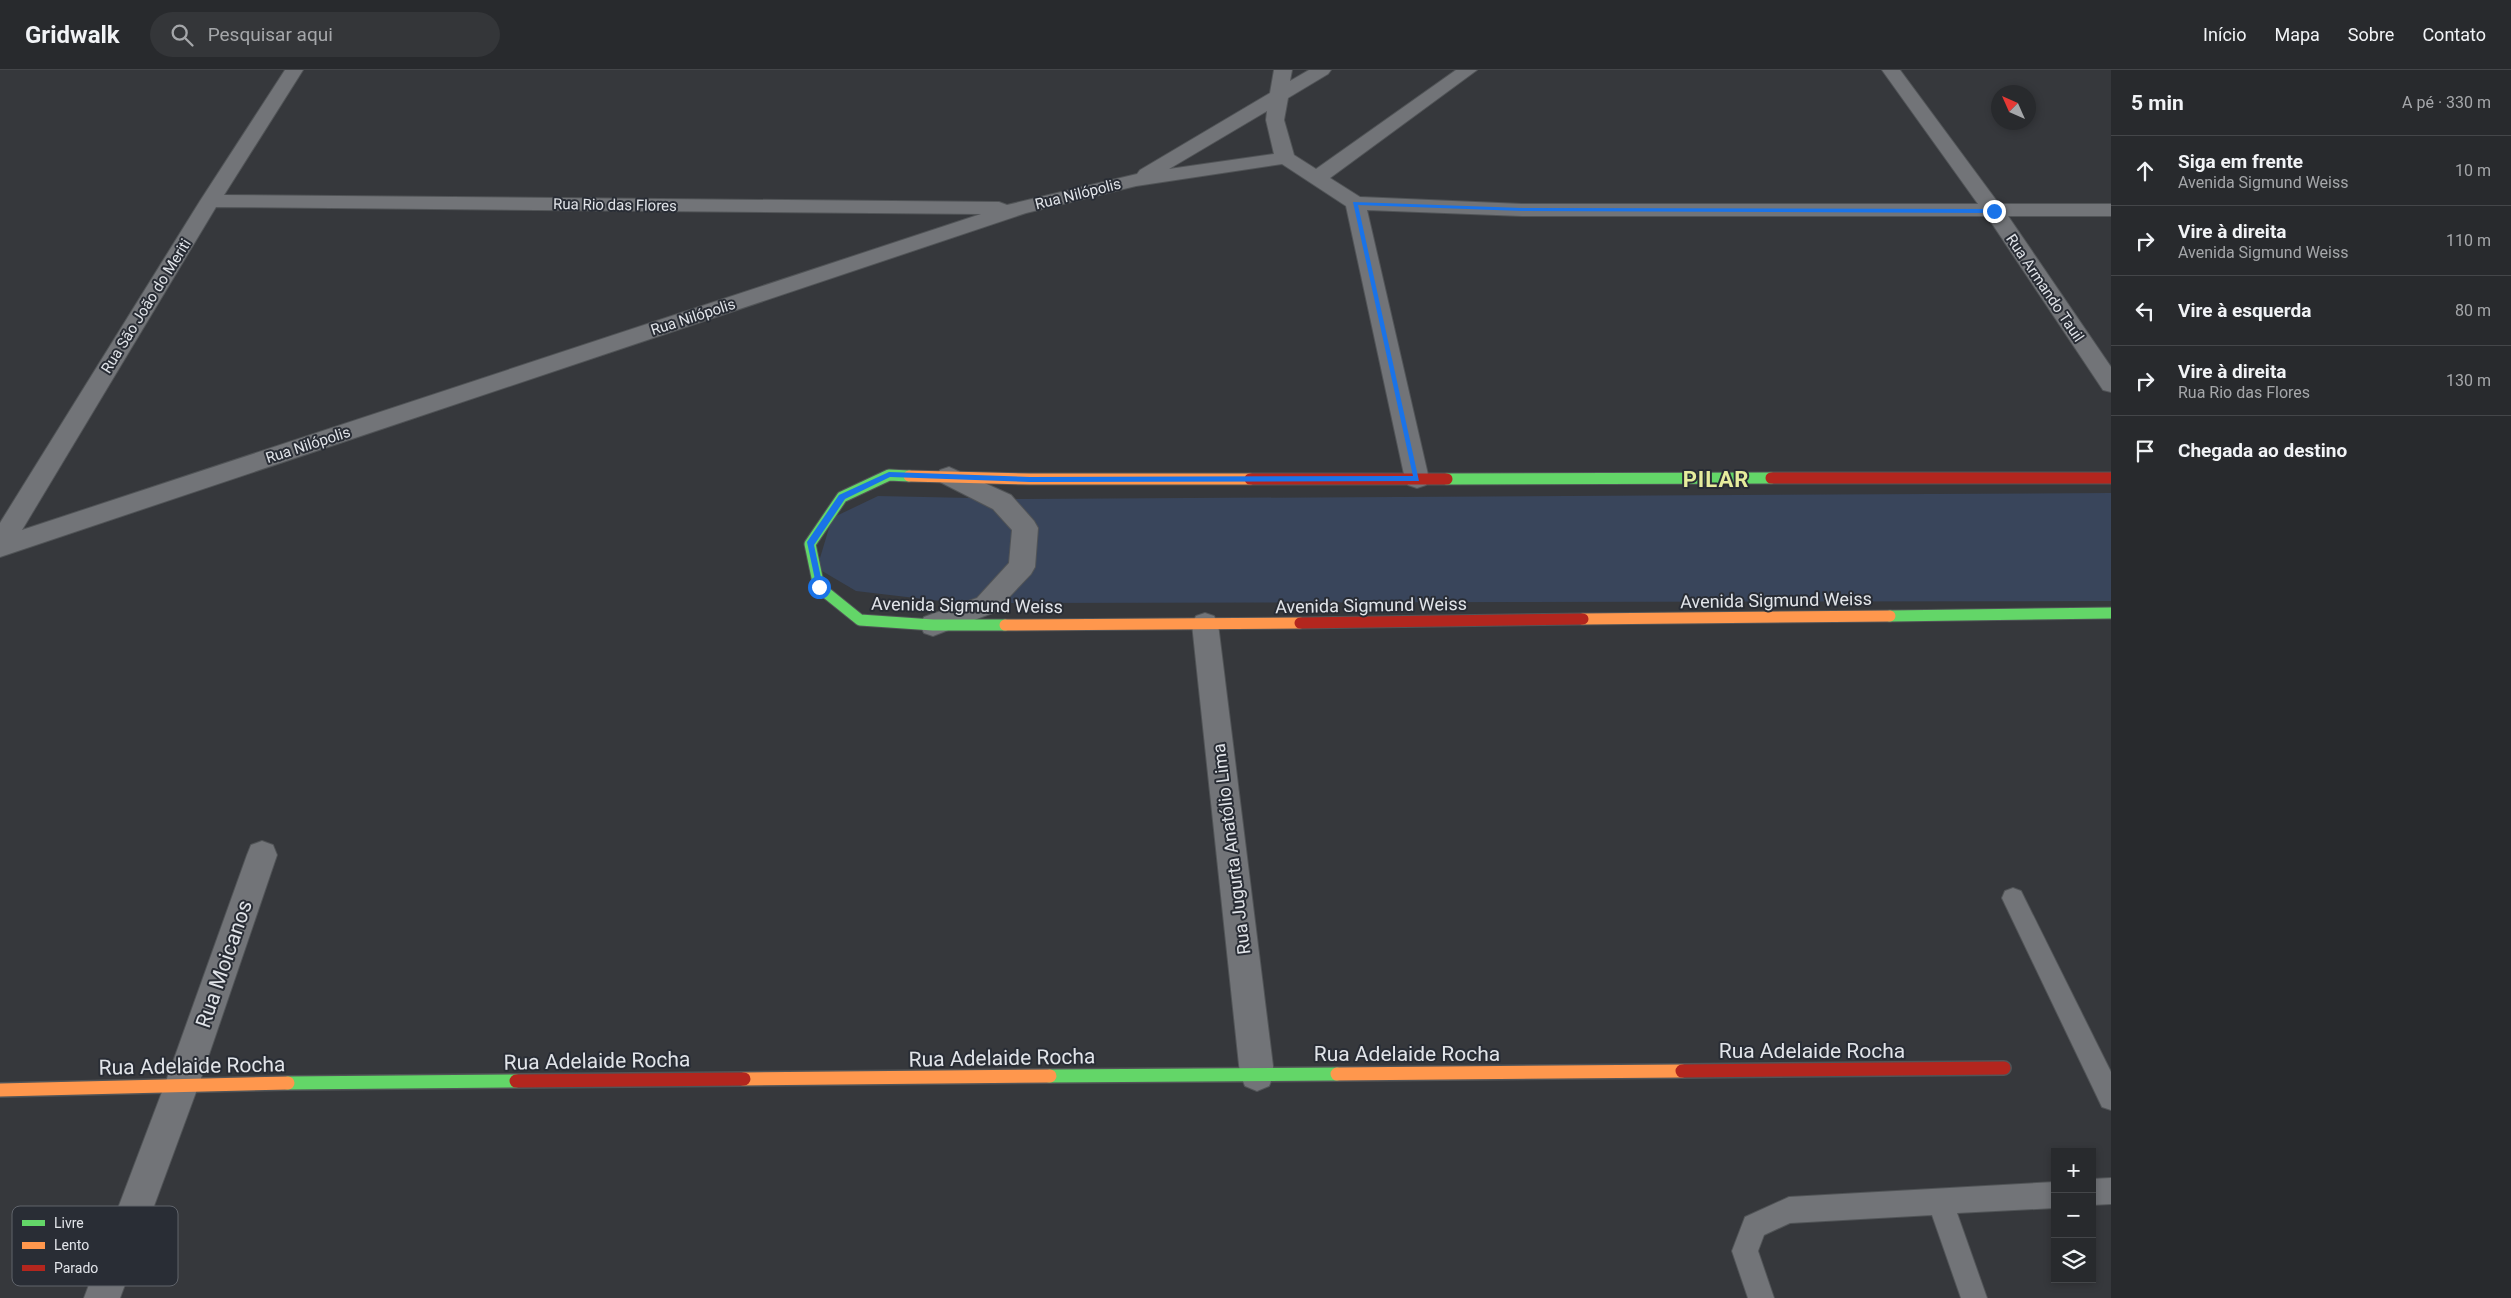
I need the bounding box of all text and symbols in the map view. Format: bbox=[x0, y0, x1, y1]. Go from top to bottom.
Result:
search box bbox=[150, 12, 500, 57]
text: Gridwalk bbox=[25, 21, 120, 49]
icon: search bbox=[168, 21, 196, 49]
text: Pesquisar aqui bbox=[208, 23, 333, 46]
text: Início bbox=[2203, 24, 2246, 45]
text: Mapa bbox=[2274, 24, 2320, 45]
text: Sobre bbox=[2348, 24, 2394, 45]
text: Contato bbox=[2422, 24, 2486, 45]
north arrow bbox=[1991, 85, 2036, 130]
text: 5 min bbox=[2131, 91, 2184, 115]
text: A pé · 330 m bbox=[2402, 93, 2491, 112]
text: Siga em frente bbox=[2178, 150, 2303, 173]
icon: ahead bbox=[2131, 157, 2159, 185]
text: 10 m bbox=[2455, 161, 2491, 180]
text: Avenida Sigmund Weiss bbox=[2178, 173, 2349, 192]
street label: Rua Nilópolis bbox=[1033, 175, 1123, 213]
street label: Rua Rio das Flores bbox=[553, 195, 677, 215]
route end bbox=[1983, 200, 2006, 223]
text: Vire à direita bbox=[2178, 220, 2287, 243]
icon: right bbox=[2131, 227, 2159, 255]
street label: Rua Armando Tauil bbox=[2002, 231, 2088, 345]
text: 110 m bbox=[2446, 231, 2491, 250]
street label: Rua São João do Meriti bbox=[97, 235, 195, 377]
text: Avenida Sigmund Weiss bbox=[2178, 243, 2349, 262]
street label: Rua Nilópolis bbox=[648, 295, 738, 339]
icon: left bbox=[2131, 297, 2159, 325]
text: Vire à esquerda bbox=[2178, 299, 2311, 322]
text: 80 m bbox=[2455, 301, 2491, 320]
text: Vire à direita bbox=[2178, 360, 2287, 383]
icon: right bbox=[2131, 367, 2159, 395]
text: 130 m bbox=[2446, 371, 2491, 390]
text: Rua Rio das Flores bbox=[2178, 383, 2310, 402]
street label: Rua Nilópolis bbox=[263, 423, 353, 467]
icon: arrive bbox=[2131, 437, 2159, 465]
text: Chegada ao destino bbox=[2178, 439, 2347, 462]
district label: PILAR bbox=[1683, 467, 1749, 492]
route start bbox=[808, 576, 831, 599]
street label: Avenida Sigmund Weiss bbox=[1680, 588, 1872, 612]
street label: Avenida Sigmund Weiss bbox=[871, 593, 1063, 617]
street label: Avenida Sigmund Weiss bbox=[1275, 593, 1467, 617]
street label: Rua Jugurta Anatólio Lima bbox=[1208, 742, 1254, 956]
street label: Rua Moicanos bbox=[191, 897, 257, 1031]
street label: Rua Adelaide Rocha bbox=[1719, 1039, 1905, 1063]
street label: Rua Adelaide Rocha bbox=[1314, 1042, 1500, 1066]
street label: Rua Adelaide Rocha bbox=[909, 1044, 1095, 1072]
street label: Rua Adelaide Rocha bbox=[504, 1047, 690, 1075]
street label: Rua Adelaide Rocha bbox=[99, 1052, 285, 1080]
map controls bbox=[2051, 1148, 2096, 1283]
button: + bbox=[2051, 1148, 2096, 1193]
button: − bbox=[2051, 1193, 2096, 1238]
legend bbox=[12, 1206, 178, 1286]
text: Livre bbox=[54, 1215, 84, 1231]
text: Lento bbox=[54, 1237, 89, 1253]
button: layers bbox=[2051, 1238, 2096, 1283]
text: Parado bbox=[54, 1260, 98, 1276]

